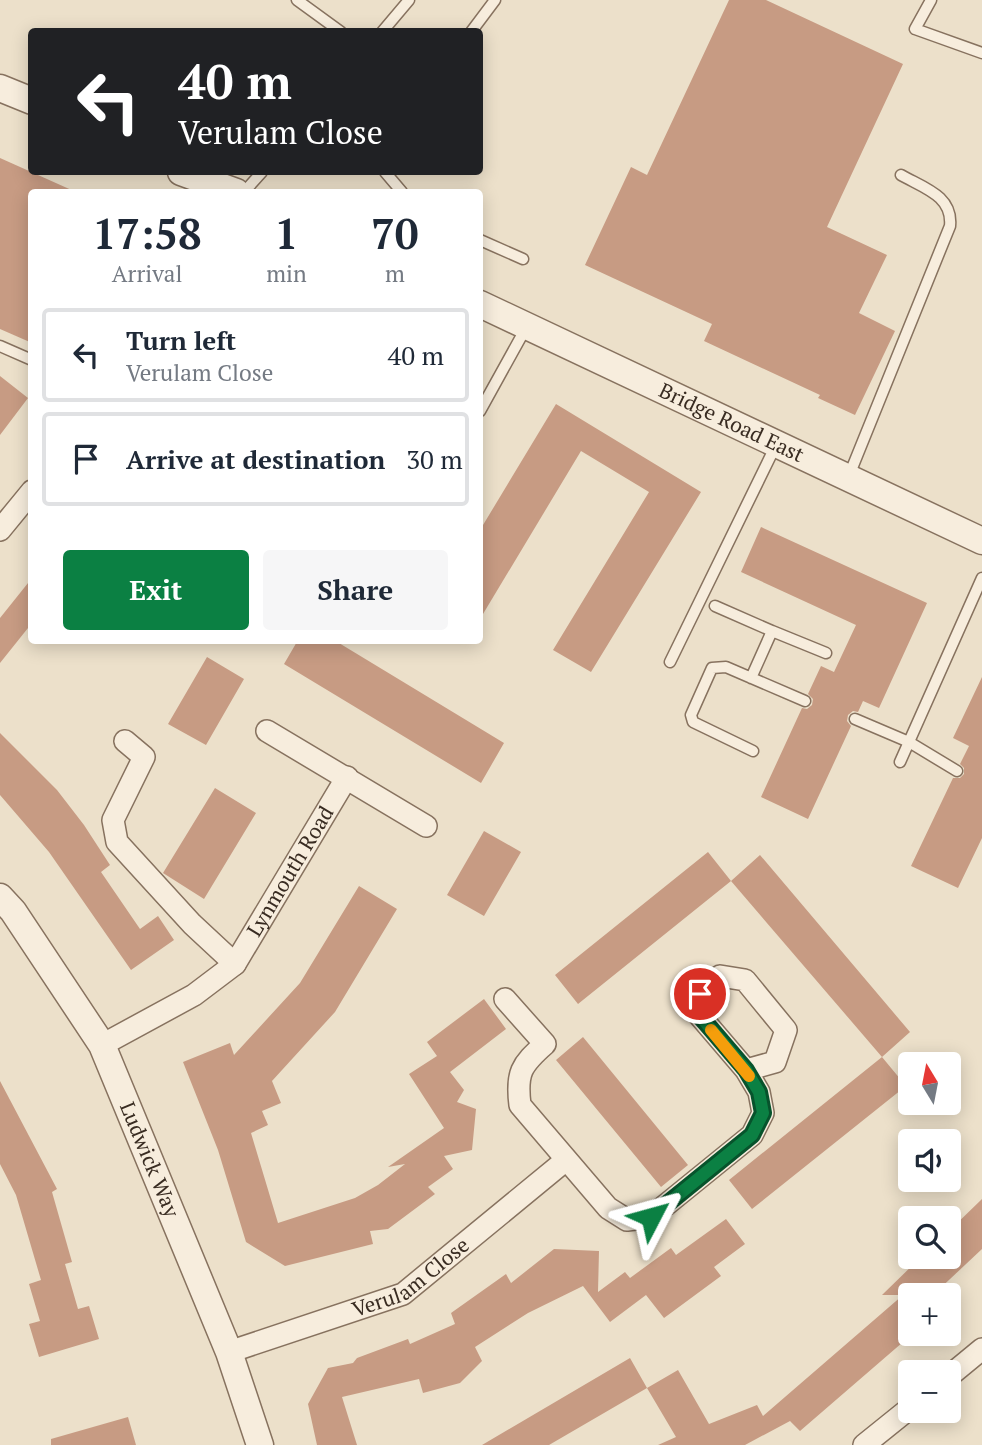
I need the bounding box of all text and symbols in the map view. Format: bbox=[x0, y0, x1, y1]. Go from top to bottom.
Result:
text: 40 m bbox=[178, 48, 292, 113]
icon: left bbox=[63, 56, 154, 147]
text: Verulam Close bbox=[178, 111, 383, 153]
text: 17:58 bbox=[92, 205, 202, 261]
text: 1 bbox=[275, 205, 298, 261]
text: 70 bbox=[371, 205, 419, 261]
text: Arrival bbox=[112, 258, 182, 289]
text: min bbox=[266, 258, 307, 289]
text: m bbox=[385, 258, 405, 289]
text: Turn left bbox=[126, 323, 236, 357]
icon: left bbox=[67, 336, 105, 374]
text: 40 m bbox=[388, 338, 444, 372]
text: Verulam Close bbox=[126, 357, 273, 388]
street label: Bridge Road East bbox=[655, 376, 809, 468]
icon: arrive bbox=[67, 440, 105, 478]
text: Arrive at destination bbox=[126, 442, 385, 476]
text: 30 m bbox=[406, 442, 463, 476]
button: Exit bbox=[63, 550, 249, 630]
button: Share bbox=[263, 550, 448, 630]
street label: Lynmouth Road bbox=[240, 800, 340, 941]
pin bbox=[670, 964, 730, 1024]
icon: arrive bbox=[681, 975, 719, 1013]
north arrow bbox=[898, 1052, 961, 1115]
map controls bbox=[898, 1052, 961, 1423]
street label: Ludwick Way bbox=[114, 1097, 187, 1221]
button: sound bbox=[898, 1129, 961, 1192]
position arrow bbox=[614, 1180, 688, 1254]
button: search bbox=[898, 1206, 961, 1269]
street label: Verulam Close bbox=[348, 1230, 474, 1323]
button: + bbox=[898, 1283, 961, 1346]
button: − bbox=[898, 1360, 961, 1423]

